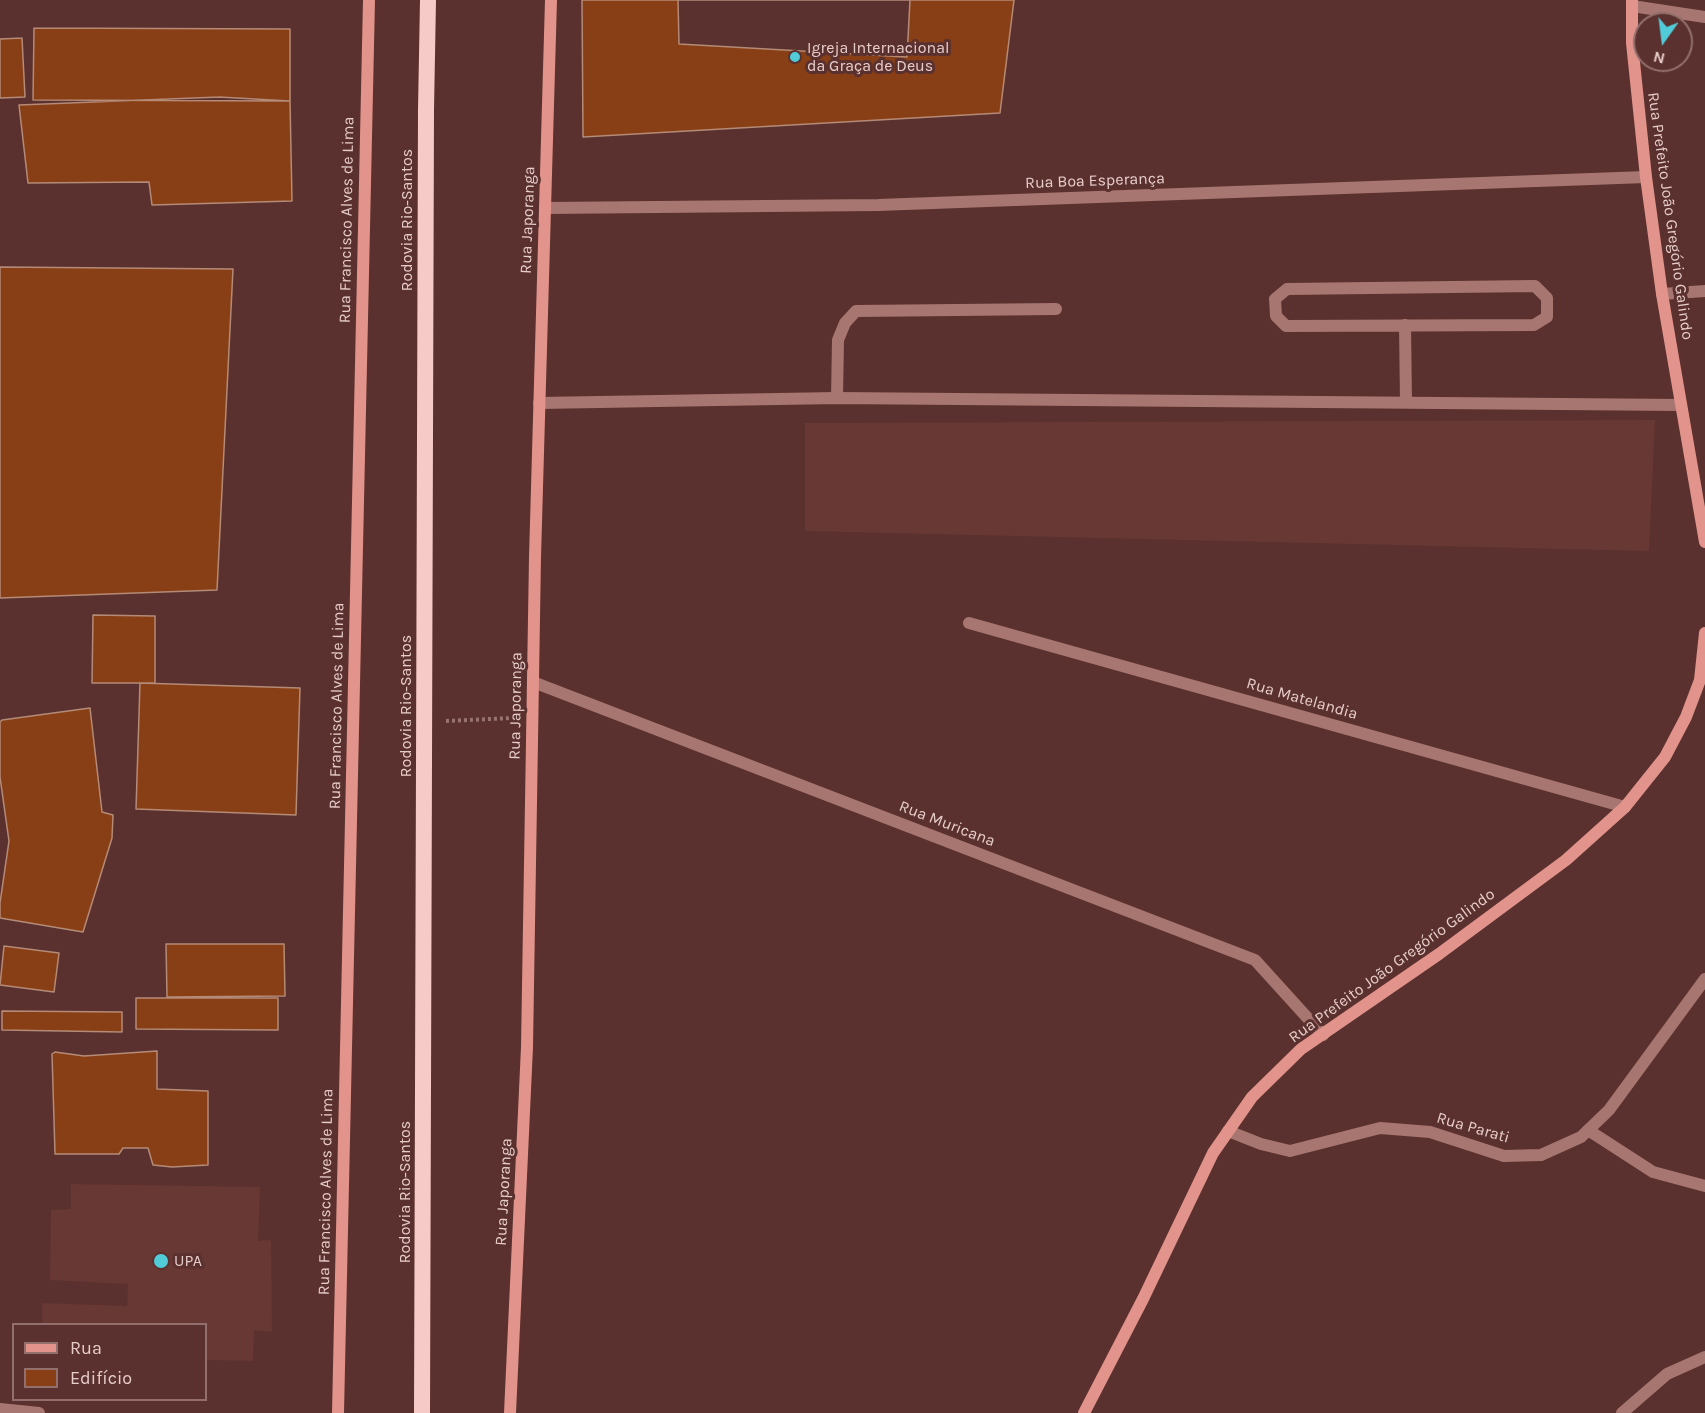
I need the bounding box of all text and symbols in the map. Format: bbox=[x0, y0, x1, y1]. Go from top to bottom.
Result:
north arrow bbox=[1633, 12, 1693, 72]
place label: Igreja Internacional da Graça de Deus bbox=[807, 38, 949, 76]
text: N bbox=[1651, 47, 1667, 69]
marker: Igreja Internacional da Graça de Deus bbox=[788, 50, 802, 64]
street label: Rua Prefeito João Gregório Galindo bbox=[1643, 91, 1697, 341]
street label: Rua Francisco Alves de Lima bbox=[336, 117, 358, 323]
street label: Rodovia Rio-Santos bbox=[397, 149, 417, 291]
street label: Rua Japoranga bbox=[517, 166, 539, 274]
street label: Rua Boa Esperança bbox=[1025, 169, 1165, 193]
street label: Rua Francisco Alves de Lima bbox=[326, 603, 348, 809]
street label: Rodovia Rio-Santos bbox=[396, 635, 416, 777]
street label: Rua Japoranga bbox=[505, 652, 527, 760]
street label: Rua Matelandia bbox=[1244, 674, 1360, 724]
street label: Rua Muricana bbox=[896, 797, 998, 851]
street label: Rua Prefeito João Gregório Galindo bbox=[1285, 885, 1499, 1047]
street label: Rua Francisco Alves de Lima bbox=[315, 1089, 337, 1295]
street label: Rua Parati bbox=[1434, 1108, 1512, 1148]
street label: Rodovia Rio-Santos bbox=[395, 1121, 415, 1263]
street label: Rua Japoranga bbox=[492, 1138, 516, 1246]
place label: UPA bbox=[174, 1251, 202, 1271]
marker: UPA bbox=[152, 1252, 170, 1270]
legend bbox=[12, 1323, 207, 1401]
text: Rua bbox=[70, 1337, 102, 1359]
text: Edifício bbox=[70, 1367, 132, 1389]

